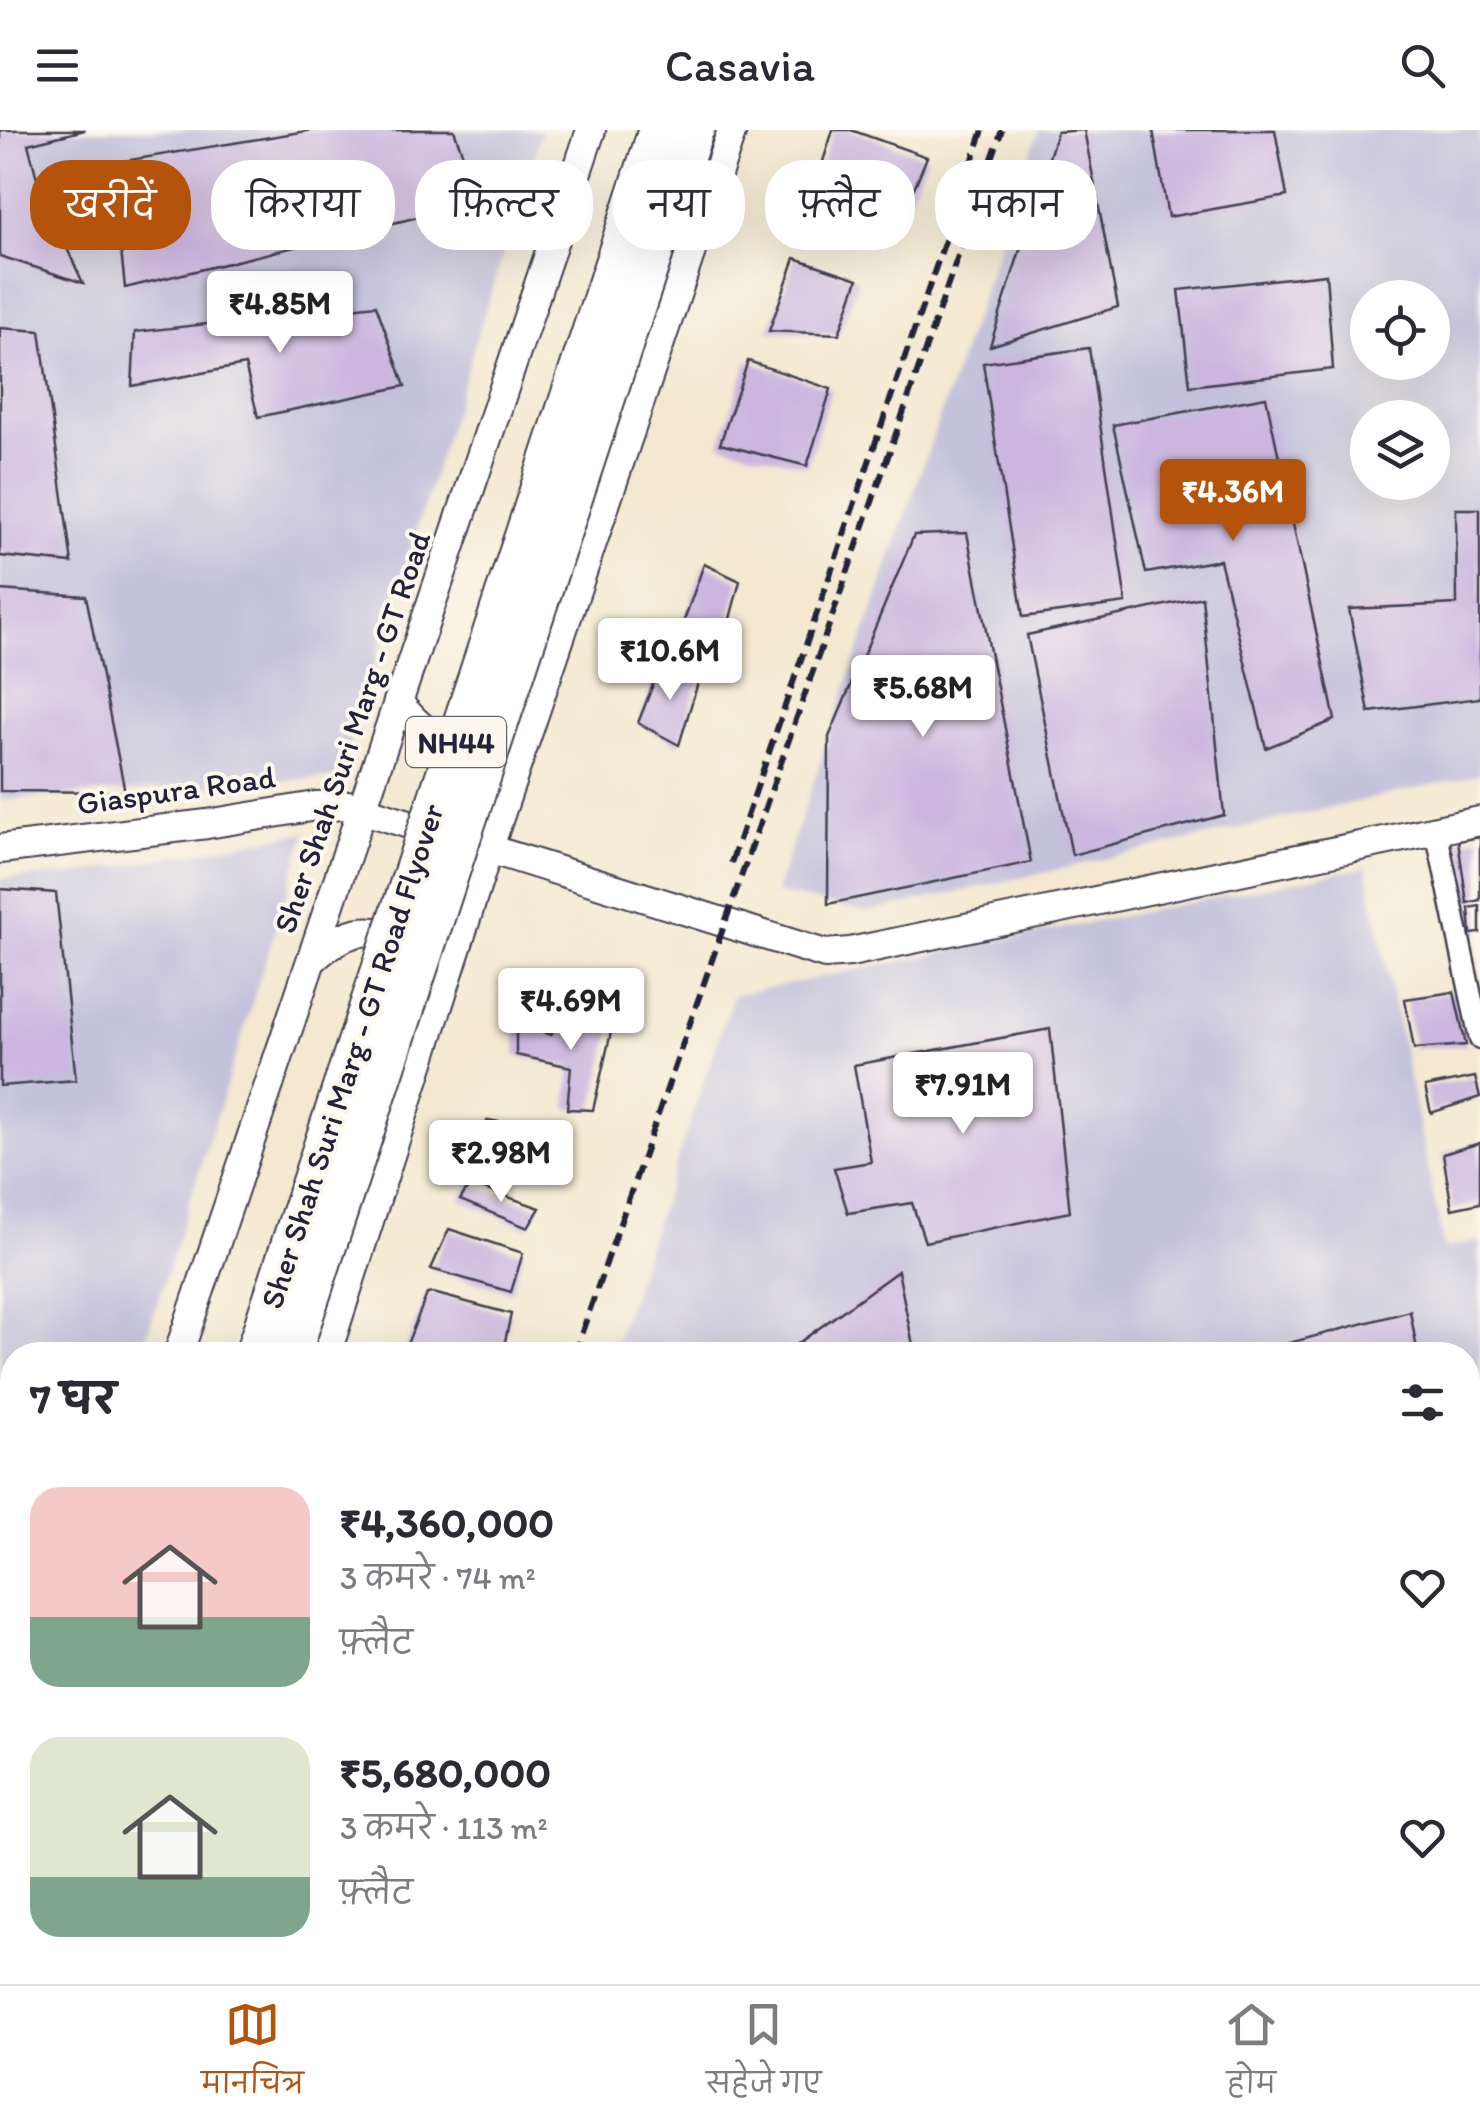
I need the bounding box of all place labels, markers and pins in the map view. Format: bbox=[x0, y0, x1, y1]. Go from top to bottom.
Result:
pin: ₹4.85M bbox=[199, 271, 361, 356]
pin: ₹4.36M bbox=[1152, 459, 1314, 544]
pin: ₹10.6M bbox=[589, 618, 751, 703]
pin: ₹5.68M bbox=[842, 655, 1004, 740]
pin: ₹4.69M bbox=[490, 968, 652, 1053]
pin: ₹7.91M bbox=[882, 1052, 1044, 1137]
pin: ₹2.98M bbox=[420, 1120, 582, 1205]

